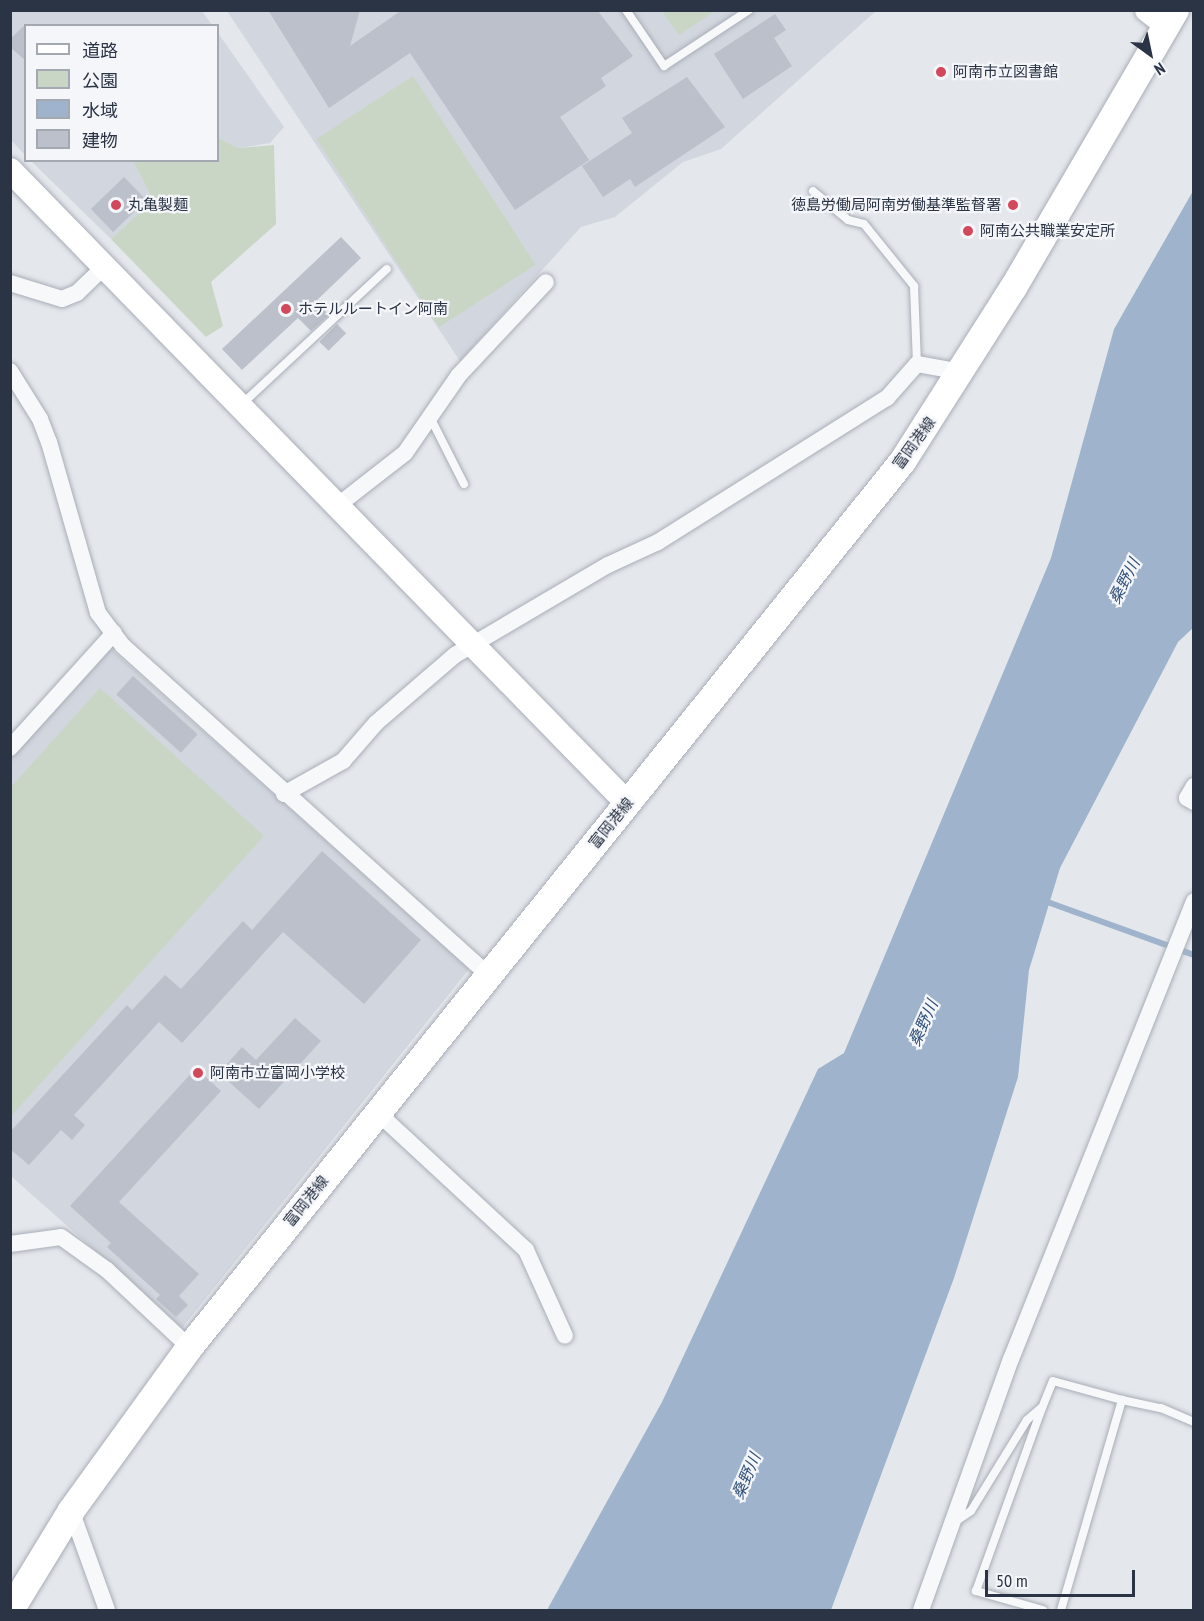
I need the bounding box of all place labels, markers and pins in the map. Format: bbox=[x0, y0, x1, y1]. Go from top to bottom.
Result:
place label: 阿南市立図書館 bbox=[953, 63, 1058, 81]
marker: 阿南市立図書館 bbox=[934, 65, 948, 79]
place label: 丸亀製麺 bbox=[128, 196, 188, 214]
place label: 徳島労働局阿南労働基準監督署 bbox=[791, 196, 1001, 214]
marker: 丸亀製麺 bbox=[109, 198, 123, 212]
marker: 徳島労働局阿南労働基準監督署 bbox=[1006, 198, 1020, 212]
place label: 阿南公共職業安定所 bbox=[980, 222, 1115, 240]
marker: 阿南公共職業安定所 bbox=[961, 224, 975, 238]
place label: ホテルルートイン阿南 bbox=[298, 300, 448, 318]
marker: ホテルルートイン阿南 bbox=[279, 302, 293, 316]
place label: 阿南市立富岡小学校 bbox=[210, 1064, 345, 1082]
marker: 阿南市立富岡小学校 bbox=[191, 1066, 205, 1080]

